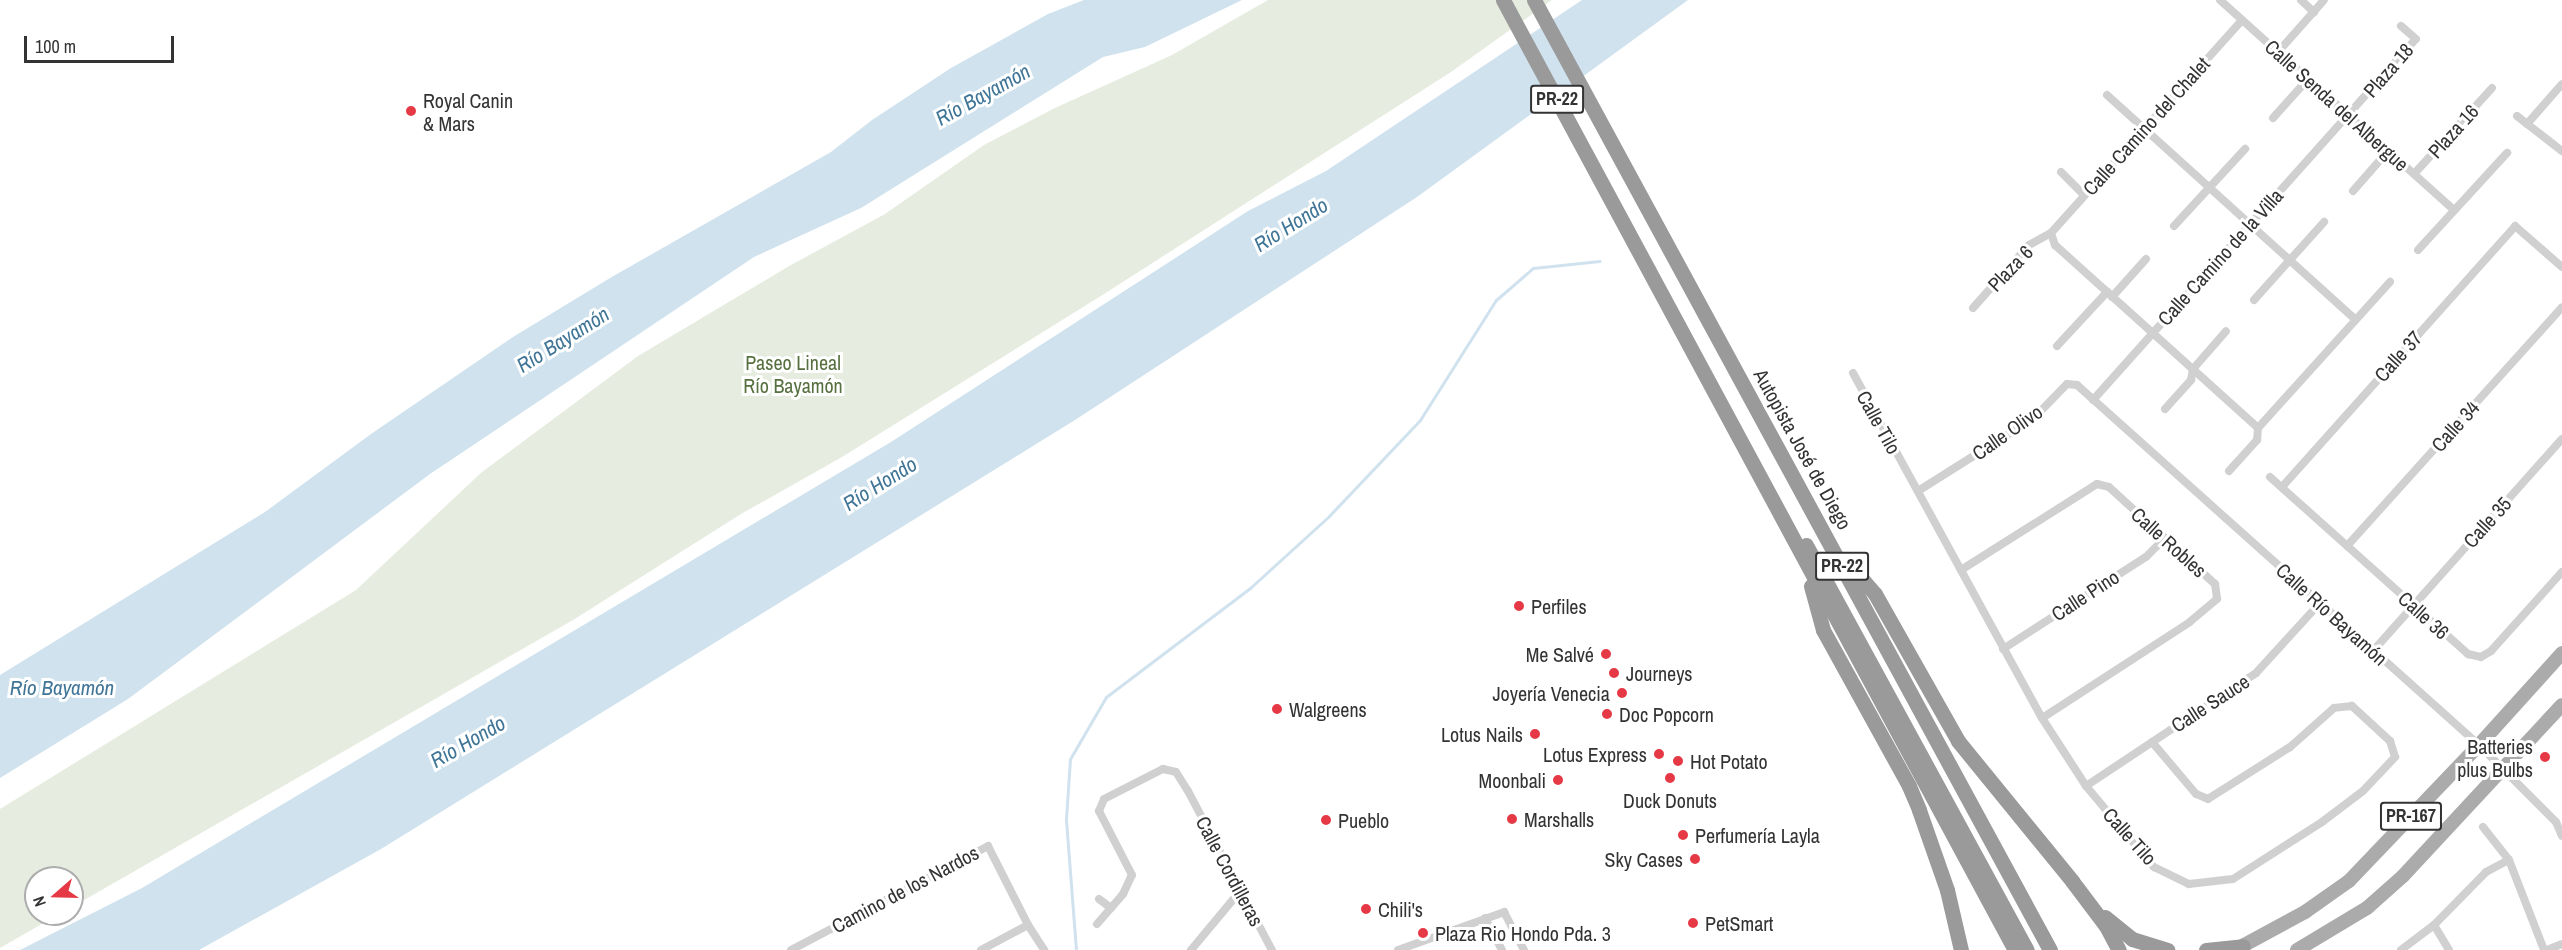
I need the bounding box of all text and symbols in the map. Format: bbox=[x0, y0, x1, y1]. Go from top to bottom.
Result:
scale bar bbox=[27, 24, 177, 62]
text: 100 m bbox=[35, 34, 76, 59]
street label: Calle Senda del Albergue bbox=[2260, 34, 2414, 176]
street label: Plaza 18 bbox=[2358, 38, 2418, 102]
street label: Calle Camino del Chalet bbox=[2078, 52, 2214, 200]
water label: Río Bayamón bbox=[931, 59, 1035, 131]
road number: PR-22 bbox=[1530, 84, 1584, 114]
place label: Royal Canin & Mars bbox=[423, 88, 513, 135]
street label: Plaza 16 bbox=[2423, 99, 2483, 163]
marker: Royal Canin & Mars bbox=[404, 104, 418, 118]
street label: Calle Camino de la Villa bbox=[2152, 184, 2288, 330]
water label: Río Hondo bbox=[1249, 193, 1333, 257]
street label: Plaza 6 bbox=[1982, 240, 2038, 296]
water label: Río Bayamón bbox=[512, 302, 614, 378]
street label: Calle 37 bbox=[2369, 326, 2427, 386]
park label: Paseo Lineal Río Bayamón bbox=[743, 351, 843, 398]
street label: Autopista José de Diego bbox=[1749, 365, 1857, 533]
street label: Calle Tilo bbox=[1852, 386, 1906, 458]
street label: Calle 34 bbox=[2426, 396, 2484, 456]
street label: Calle Olivo bbox=[1967, 399, 2047, 465]
water label: Río Hondo bbox=[838, 452, 922, 516]
street label: Calle 35 bbox=[2458, 492, 2516, 552]
street label: Calle Robles bbox=[2126, 502, 2212, 582]
road number: PR-22 bbox=[1815, 551, 1869, 581]
street label: Calle Río Bayamón bbox=[2271, 558, 2393, 670]
street label: Calle Pino bbox=[2047, 564, 2123, 626]
street label: Calle 36 bbox=[2394, 586, 2454, 644]
place label: Perfiles bbox=[1531, 594, 1587, 618]
marker: Perfiles bbox=[1512, 599, 1526, 613]
place label: Me Salvé bbox=[1526, 642, 1594, 666]
marker: Me Salvé bbox=[1599, 647, 1613, 661]
place label: Journeys bbox=[1626, 661, 1693, 685]
marker: Journeys bbox=[1607, 666, 1621, 680]
street label: Calle Sauce bbox=[2166, 669, 2254, 737]
water label: Río Bayamón bbox=[10, 675, 114, 701]
place label: Joyería Venecia bbox=[1492, 681, 1610, 705]
marker: Joyería Venecia bbox=[1615, 686, 1629, 700]
place label: Walgreens bbox=[1289, 697, 1367, 721]
marker: Walgreens bbox=[1270, 702, 1284, 716]
place label: Doc Popcorn bbox=[1619, 702, 1714, 726]
marker: Doc Popcorn bbox=[1600, 707, 1614, 721]
water label: Río Hondo bbox=[426, 711, 510, 773]
place label: Lotus Nails bbox=[1441, 722, 1523, 746]
marker: Lotus Nails bbox=[1528, 727, 1542, 741]
place label: Batteries plus Bulbs bbox=[2457, 734, 2533, 781]
place label: Lotus Express bbox=[1543, 742, 1647, 766]
marker: Lotus Express bbox=[1652, 747, 1666, 761]
place label: Hot Potato bbox=[1690, 749, 1767, 773]
marker: Batteries plus Bulbs bbox=[2538, 750, 2552, 764]
marker: Hot Potato bbox=[1671, 754, 1685, 768]
place label: Moonbali bbox=[1479, 768, 1546, 792]
marker: Duck Donuts bbox=[1663, 771, 1677, 785]
marker: Moonbali bbox=[1551, 773, 1565, 787]
place label: Duck Donuts bbox=[1623, 788, 1717, 812]
road number: PR-167 bbox=[2380, 801, 2442, 831]
street label: Calle Tilo bbox=[2098, 802, 2162, 870]
place label: Marshalls bbox=[1524, 807, 1594, 831]
place label: Pueblo bbox=[1338, 808, 1389, 832]
street label: Calle Cordilleras bbox=[1191, 812, 1269, 930]
marker: Marshalls bbox=[1505, 812, 1519, 826]
marker: Pueblo bbox=[1319, 813, 1333, 827]
place label: Perfumería Layla bbox=[1695, 823, 1820, 847]
marker: Perfumería Layla bbox=[1676, 828, 1690, 842]
street label: Camino de los Nardos bbox=[827, 840, 983, 938]
place label: Sky Cases bbox=[1605, 847, 1683, 871]
marker: Sky Cases bbox=[1688, 852, 1702, 866]
north arrow bbox=[24, 866, 84, 926]
text: N bbox=[27, 893, 51, 910]
place label: Chili's bbox=[1378, 897, 1423, 921]
marker: Chili's bbox=[1359, 902, 1373, 916]
place label: PetSmart bbox=[1705, 911, 1773, 935]
marker: PetSmart bbox=[1686, 916, 1700, 930]
place label: Plaza Rio Hondo Pda. 3 bbox=[1435, 921, 1611, 945]
marker: Plaza Rio Hondo Pda. 3 bbox=[1416, 926, 1430, 940]

